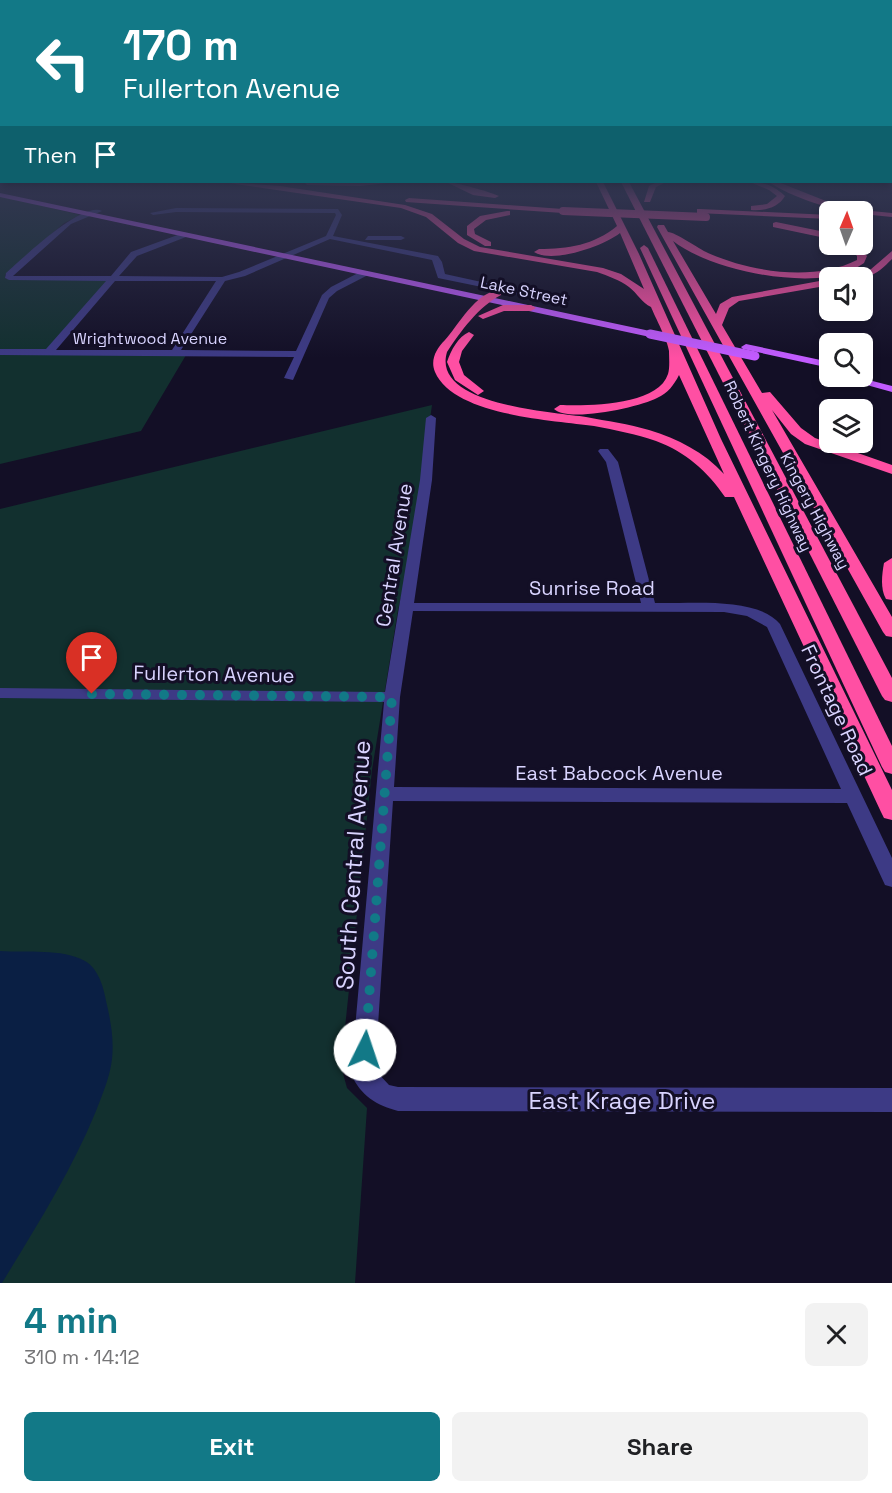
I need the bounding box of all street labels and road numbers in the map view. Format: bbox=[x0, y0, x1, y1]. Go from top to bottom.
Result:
street label: Lake Street bbox=[478, 272, 570, 310]
street label: Wrightwood Avenue bbox=[73, 328, 227, 349]
street label: Robert Kingery Highway bbox=[720, 378, 816, 554]
street label: Kingery Highway bbox=[776, 450, 854, 572]
street label: Central Avenue bbox=[370, 481, 418, 629]
street label: Sunrise Road bbox=[529, 575, 655, 601]
street label: Frontage Road bbox=[795, 640, 879, 780]
street label: Fullerton Avenue bbox=[133, 660, 295, 688]
street label: South Central Avenue bbox=[329, 739, 377, 991]
street label: East Babcock Avenue bbox=[515, 760, 723, 786]
street label: East Krage Drive bbox=[529, 1085, 715, 1116]

